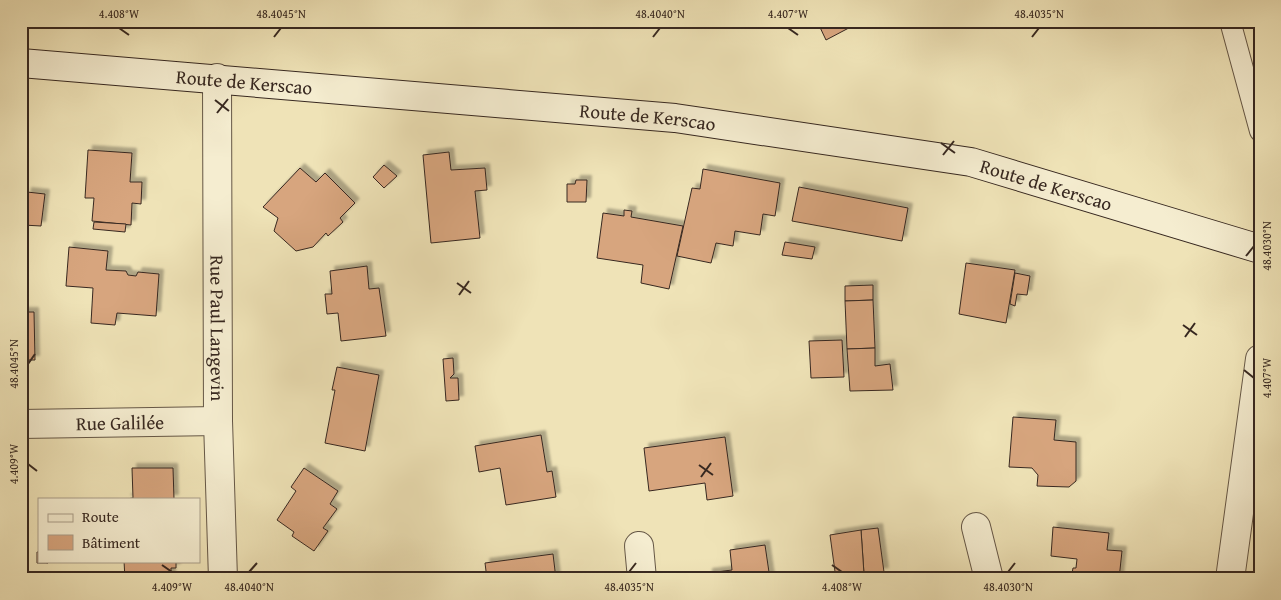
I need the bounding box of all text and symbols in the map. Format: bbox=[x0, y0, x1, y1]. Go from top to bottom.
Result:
text: 4.408°W bbox=[99, 5, 140, 22]
text: 48.4045°N bbox=[256, 5, 306, 22]
text: 48.4040°N bbox=[635, 5, 685, 22]
text: 4.407°W bbox=[768, 5, 809, 22]
text: 48.4035°N bbox=[1014, 5, 1064, 22]
street label: Route de Kerscao bbox=[175, 62, 313, 101]
street label: Route de Kerscao bbox=[579, 96, 718, 138]
street label: Route de Kerscao bbox=[977, 152, 1116, 218]
text: 48.4030°N bbox=[1258, 221, 1275, 271]
street label: Rue Paul Langevin bbox=[204, 255, 232, 401]
text: 48.4045°N bbox=[5, 339, 22, 389]
text: 4.407°W bbox=[1258, 357, 1275, 398]
street label: Rue Galilée bbox=[76, 408, 164, 437]
text: 4.409°W bbox=[5, 443, 22, 484]
legend bbox=[38, 498, 200, 562]
text: Route bbox=[82, 506, 119, 527]
text: Bâtiment bbox=[82, 532, 141, 553]
text: 4.409°W bbox=[152, 578, 193, 595]
text: 48.4040°N bbox=[224, 578, 274, 595]
text: 48.4035°N bbox=[604, 578, 654, 595]
text: 4.408°W bbox=[822, 578, 863, 595]
text: 48.4030°N bbox=[983, 578, 1033, 595]

